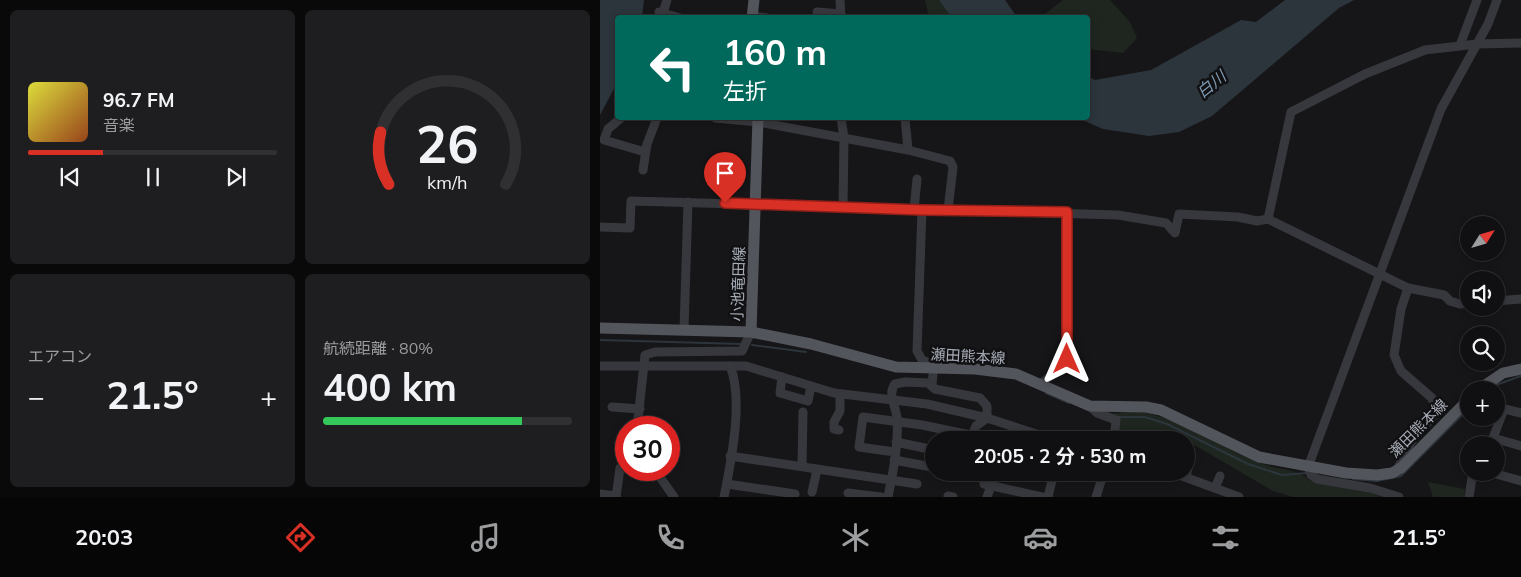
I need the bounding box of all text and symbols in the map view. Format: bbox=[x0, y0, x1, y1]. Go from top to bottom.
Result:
text: 160 m bbox=[723, 30, 827, 74]
icon: left bbox=[640, 35, 705, 100]
water label: 白川 bbox=[1192, 65, 1231, 102]
text: 左折 bbox=[723, 77, 767, 105]
text: 96.7 FM bbox=[103, 88, 175, 112]
text: 26 bbox=[416, 111, 479, 176]
text: 音楽 bbox=[103, 115, 135, 135]
pin bbox=[704, 152, 746, 203]
icon: arrive bbox=[711, 159, 739, 187]
icon: previous bbox=[56, 163, 84, 191]
icon: pause bbox=[139, 163, 167, 191]
icon: next bbox=[222, 163, 250, 191]
text: km/h bbox=[427, 171, 468, 193]
north arrow bbox=[1460, 216, 1505, 261]
map controls bbox=[1460, 216, 1505, 481]
street label: 小池竜田線 bbox=[727, 246, 749, 322]
button: sound bbox=[1460, 271, 1505, 316]
button: search bbox=[1460, 326, 1505, 371]
position arrow bbox=[1040, 332, 1092, 384]
text: 航続距離 · 80% bbox=[323, 338, 433, 358]
street label: 瀬田熊本線 bbox=[930, 345, 1006, 367]
text: エアコン bbox=[28, 346, 92, 366]
text: 400 km bbox=[323, 363, 457, 411]
text: 21.5° bbox=[106, 371, 199, 419]
text: − bbox=[28, 379, 45, 414]
text: + bbox=[260, 379, 277, 414]
button: + bbox=[1460, 381, 1505, 426]
street label: 瀬田熊本線 bbox=[1385, 395, 1451, 461]
speed limit sign: 30 bbox=[615, 416, 680, 481]
button: − bbox=[1460, 436, 1505, 481]
text: 20:05 · 2 分 · 530 m bbox=[974, 444, 1146, 468]
icon: directions bbox=[283, 520, 318, 555]
icon: music bbox=[468, 520, 503, 555]
icon: phone bbox=[653, 520, 688, 555]
icon: climate bbox=[838, 520, 873, 555]
icon: car bbox=[1023, 520, 1058, 555]
icon: filters bbox=[1208, 520, 1243, 555]
text: 20:03 bbox=[75, 523, 133, 551]
text: 21.5° bbox=[1393, 523, 1446, 551]

